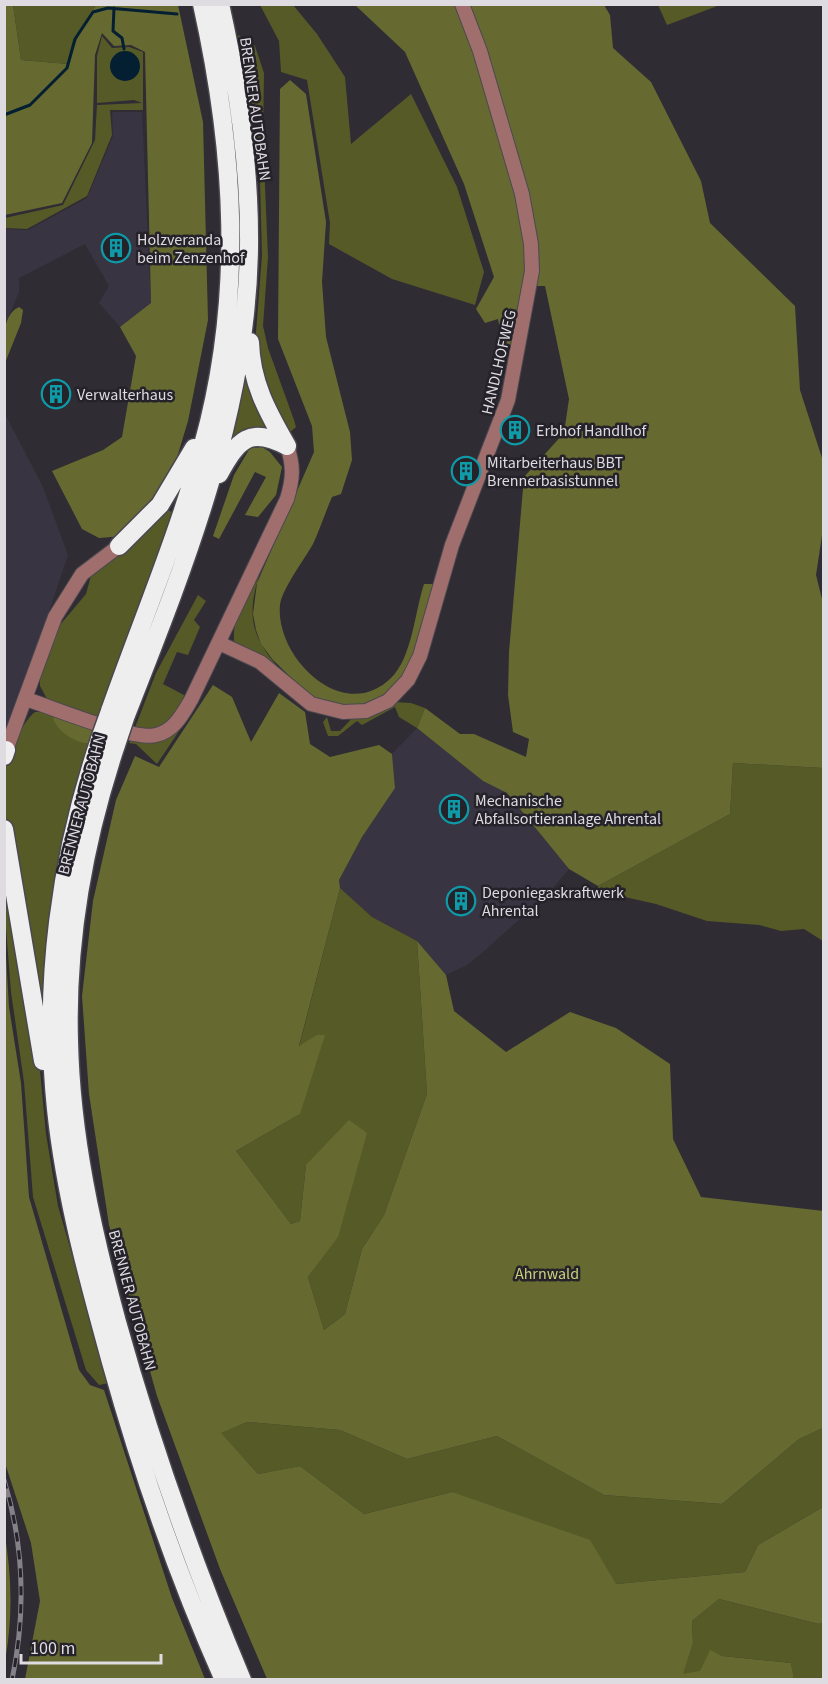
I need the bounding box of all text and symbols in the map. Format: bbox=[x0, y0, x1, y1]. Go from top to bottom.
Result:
street label: BRENNER AUTOBAHN bbox=[234, 36, 276, 182]
place label: Holzveranda beim Zenzenhof bbox=[137, 229, 246, 269]
building icon: Holzveranda beim Zenzenhof bbox=[100, 232, 132, 264]
street label: HANDLHOFWEG bbox=[476, 308, 522, 417]
building icon: Verwalterhaus bbox=[40, 378, 72, 410]
place label: Verwalterhaus bbox=[77, 384, 173, 406]
building icon: Erbhof Handlhof bbox=[499, 414, 531, 446]
place label: Erbhof Handlhof bbox=[536, 420, 648, 442]
place label: Mitarbeiterhaus BBT Brennerbasistunnel bbox=[487, 452, 623, 492]
building icon: Mitarbeiterhaus BBT Brennerbasistunnel bbox=[450, 455, 482, 487]
street label: BRENNER AUTOBAHN bbox=[53, 731, 111, 877]
place label: Mechanische Abfallsortieranlage Ahrental bbox=[475, 790, 661, 830]
building icon: Mechanische Abfallsortieranlage Ahrental bbox=[438, 793, 470, 825]
place label: Deponiegaskraftwerk Ahrental bbox=[482, 882, 624, 922]
building icon: Deponiegaskraftwerk Ahrental bbox=[445, 885, 477, 917]
street label: BRENNER AUTOBAHN bbox=[103, 1227, 161, 1373]
park label: Ahrnwald bbox=[515, 1263, 579, 1285]
scale bar bbox=[21, 1627, 160, 1665]
text: 100 m bbox=[30, 1636, 75, 1661]

